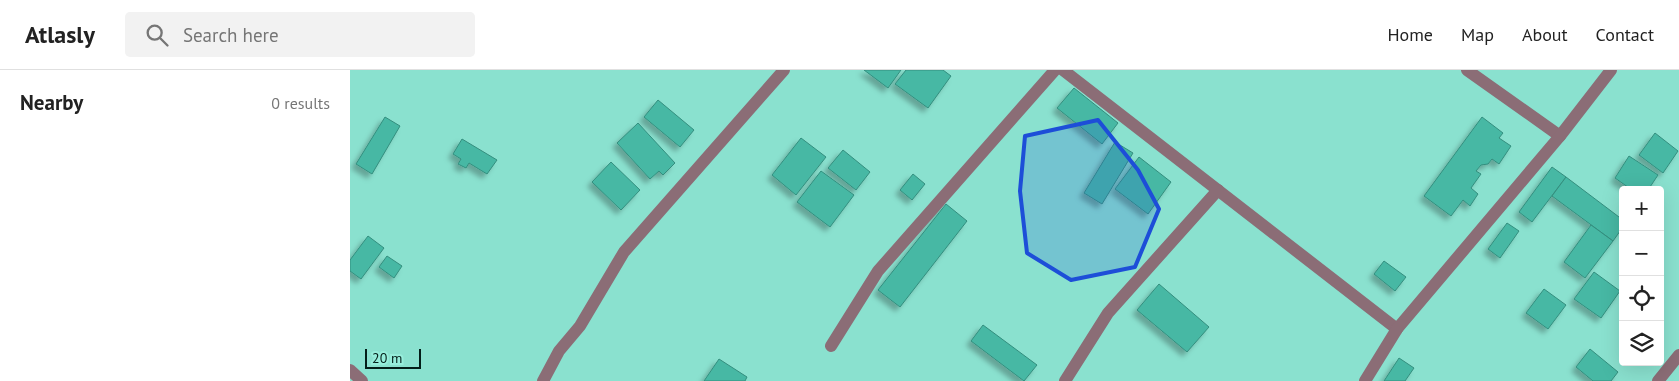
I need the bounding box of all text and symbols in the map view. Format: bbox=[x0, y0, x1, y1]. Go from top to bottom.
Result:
search box bbox=[125, 12, 475, 57]
text: Atlasly bbox=[25, 19, 95, 50]
icon: search bbox=[143, 21, 171, 49]
text: Search here bbox=[183, 23, 279, 47]
text: Home bbox=[1387, 23, 1433, 46]
text: Map bbox=[1461, 23, 1494, 46]
text: About bbox=[1522, 23, 1568, 46]
text: Contact bbox=[1596, 23, 1654, 46]
text: Nearby bbox=[20, 89, 83, 116]
text: 0 results bbox=[271, 93, 330, 113]
map controls bbox=[1619, 186, 1664, 366]
button: + bbox=[1619, 186, 1664, 231]
button: − bbox=[1619, 231, 1664, 276]
button: locate bbox=[1619, 276, 1664, 321]
button: layers bbox=[1619, 321, 1664, 366]
scale bar bbox=[365, 346, 421, 369]
text: 20 m bbox=[372, 349, 402, 367]

